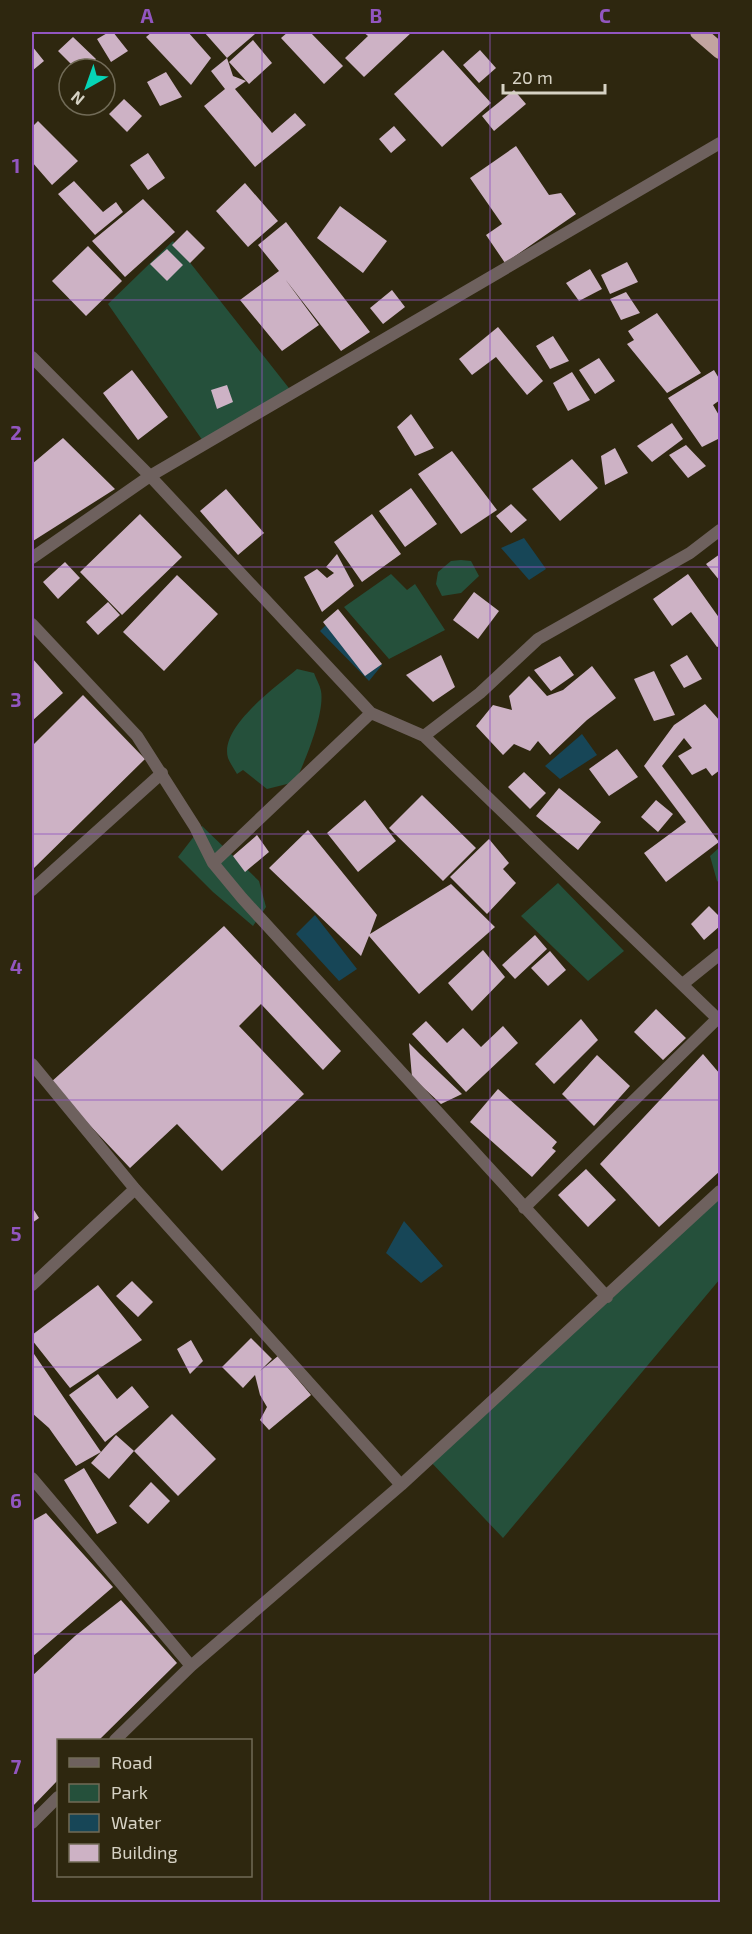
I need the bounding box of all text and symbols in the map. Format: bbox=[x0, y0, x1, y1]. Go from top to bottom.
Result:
text: A bbox=[140, 3, 154, 27]
text: B bbox=[370, 3, 382, 27]
text: C bbox=[599, 3, 611, 27]
north arrow bbox=[57, 57, 117, 117]
scale bar bbox=[503, 57, 605, 95]
text: 20 m bbox=[512, 66, 553, 88]
text: N bbox=[67, 88, 88, 110]
text: 1 bbox=[12, 153, 20, 177]
text: 2 bbox=[10, 420, 22, 444]
text: 3 bbox=[10, 687, 22, 711]
text: 4 bbox=[10, 954, 23, 978]
text: 5 bbox=[10, 1221, 22, 1245]
text: 6 bbox=[10, 1488, 22, 1512]
legend bbox=[57, 1739, 252, 1877]
text: Road bbox=[111, 1751, 152, 1773]
text: 7 bbox=[11, 1754, 22, 1778]
text: Park bbox=[111, 1781, 148, 1803]
text: Water bbox=[111, 1811, 161, 1833]
text: Building bbox=[111, 1841, 178, 1863]

